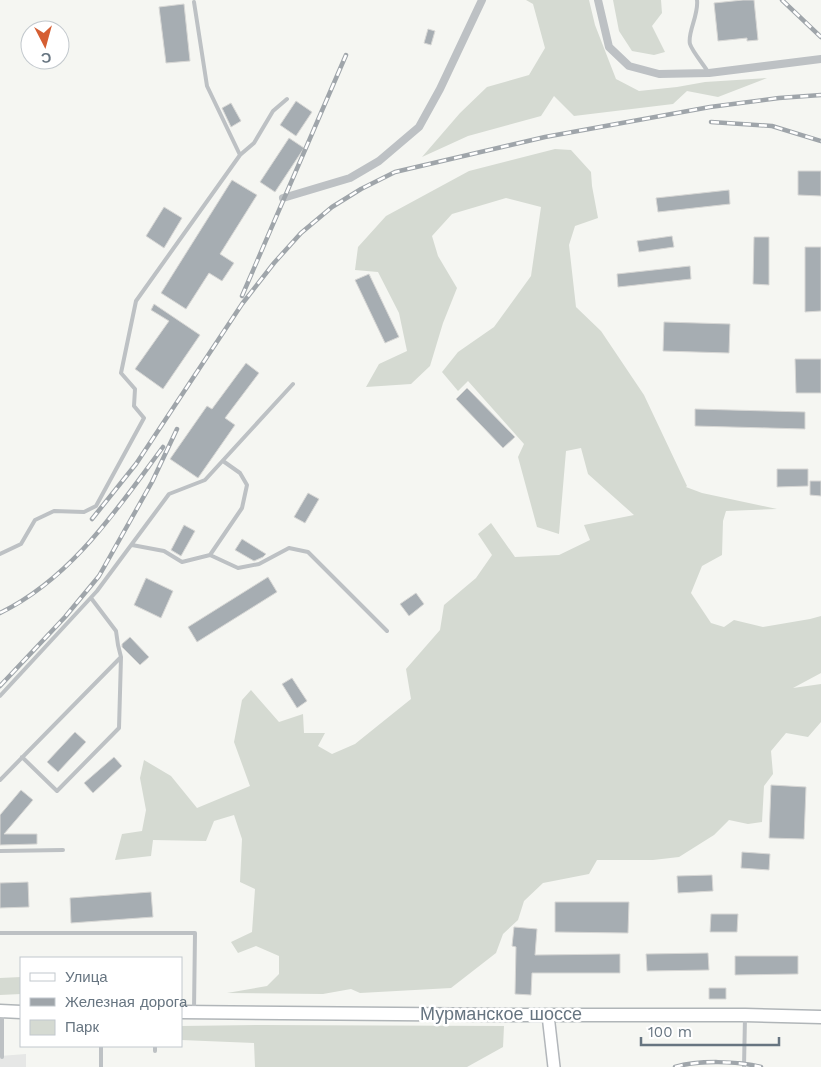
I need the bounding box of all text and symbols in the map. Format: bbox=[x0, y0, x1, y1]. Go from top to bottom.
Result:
north arrow bbox=[20, 20, 70, 70]
text: С bbox=[40, 49, 52, 66]
legend bbox=[20, 957, 182, 1047]
text: Улица bbox=[65, 968, 108, 986]
text: Железная дорога bbox=[65, 993, 188, 1011]
street label: Мурманское шоссе bbox=[420, 1003, 582, 1024]
scale bar bbox=[641, 1014, 778, 1046]
text: Парк bbox=[65, 1018, 99, 1036]
text: 100 m bbox=[648, 1023, 692, 1041]

